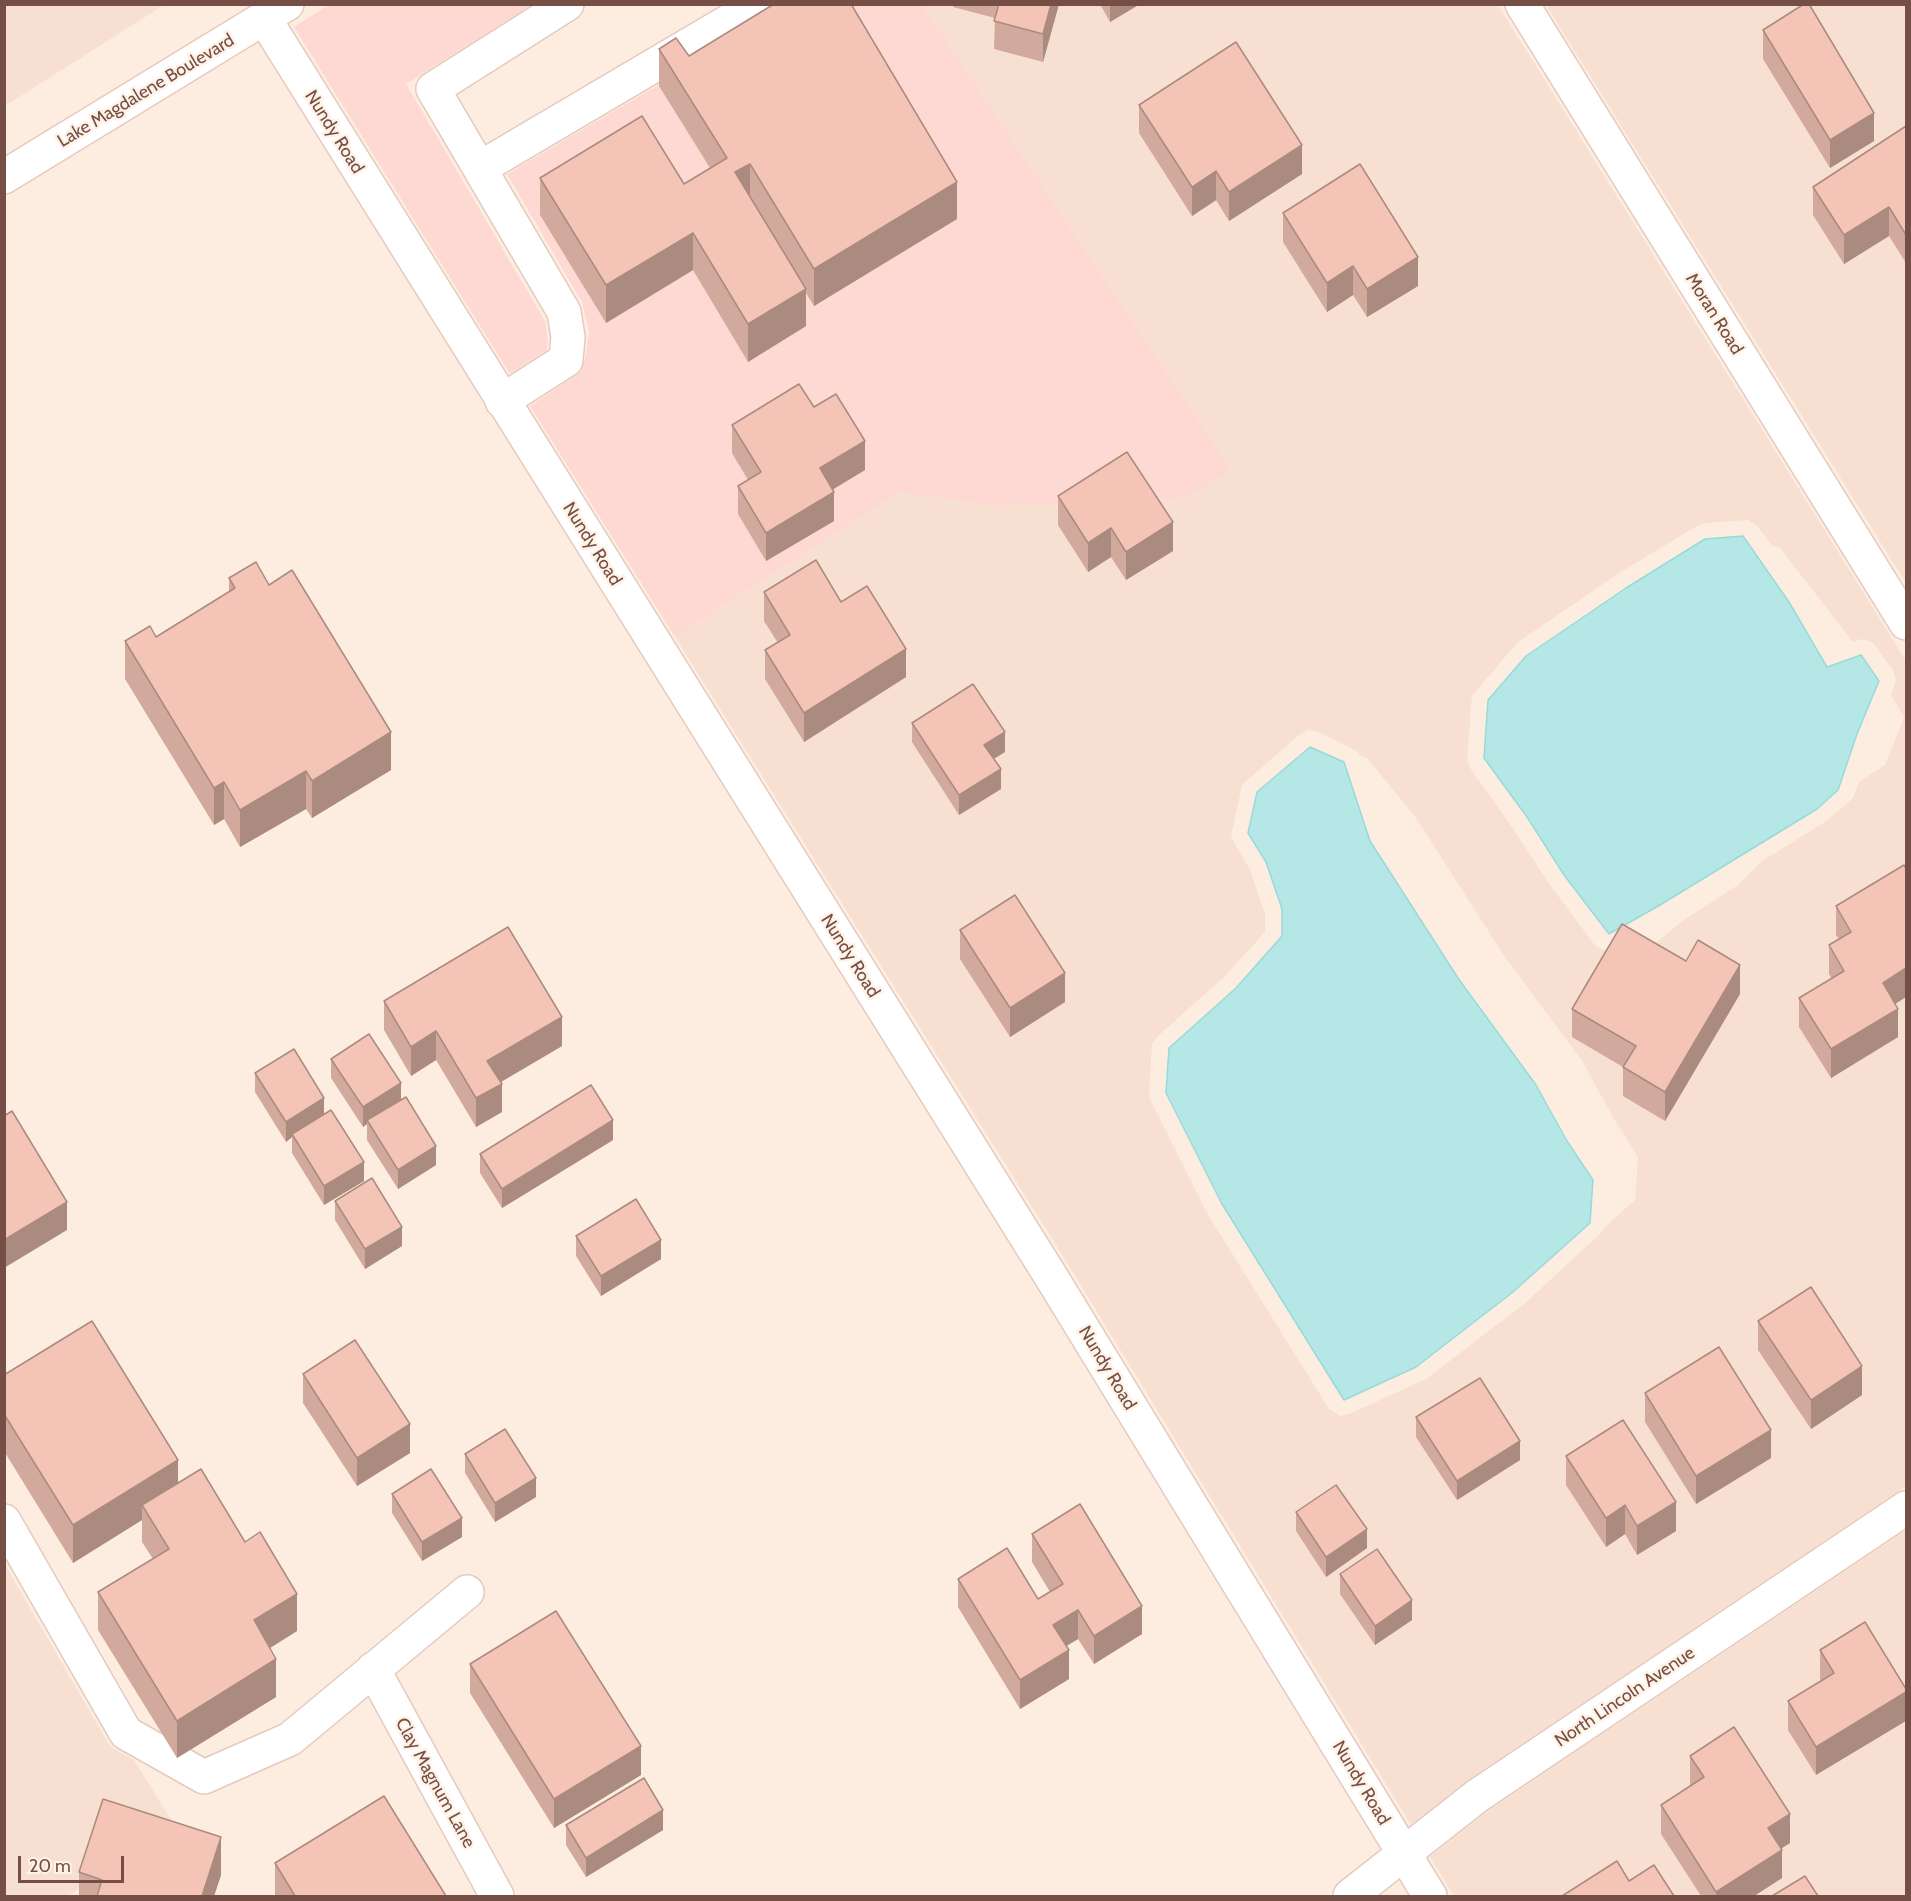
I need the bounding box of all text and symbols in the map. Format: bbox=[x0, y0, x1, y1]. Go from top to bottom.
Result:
street label: Lake Magdalene Boulevard bbox=[54, 30, 238, 152]
street label: Nundy Road bbox=[300, 86, 368, 178]
street label: Moran Road bbox=[1681, 269, 1747, 359]
street label: Nundy Road bbox=[558, 498, 626, 590]
street label: Nundy Road bbox=[816, 910, 884, 1002]
street label: Nundy Road bbox=[1073, 1322, 1141, 1414]
street label: North Lincoln Avenue bbox=[1551, 1642, 1699, 1752]
street label: Clay Magnum Lane bbox=[390, 1714, 480, 1852]
street label: Nundy Road bbox=[1327, 1737, 1395, 1829]
scale bar bbox=[21, 1844, 128, 1882]
text: 20 m bbox=[29, 1855, 71, 1877]

